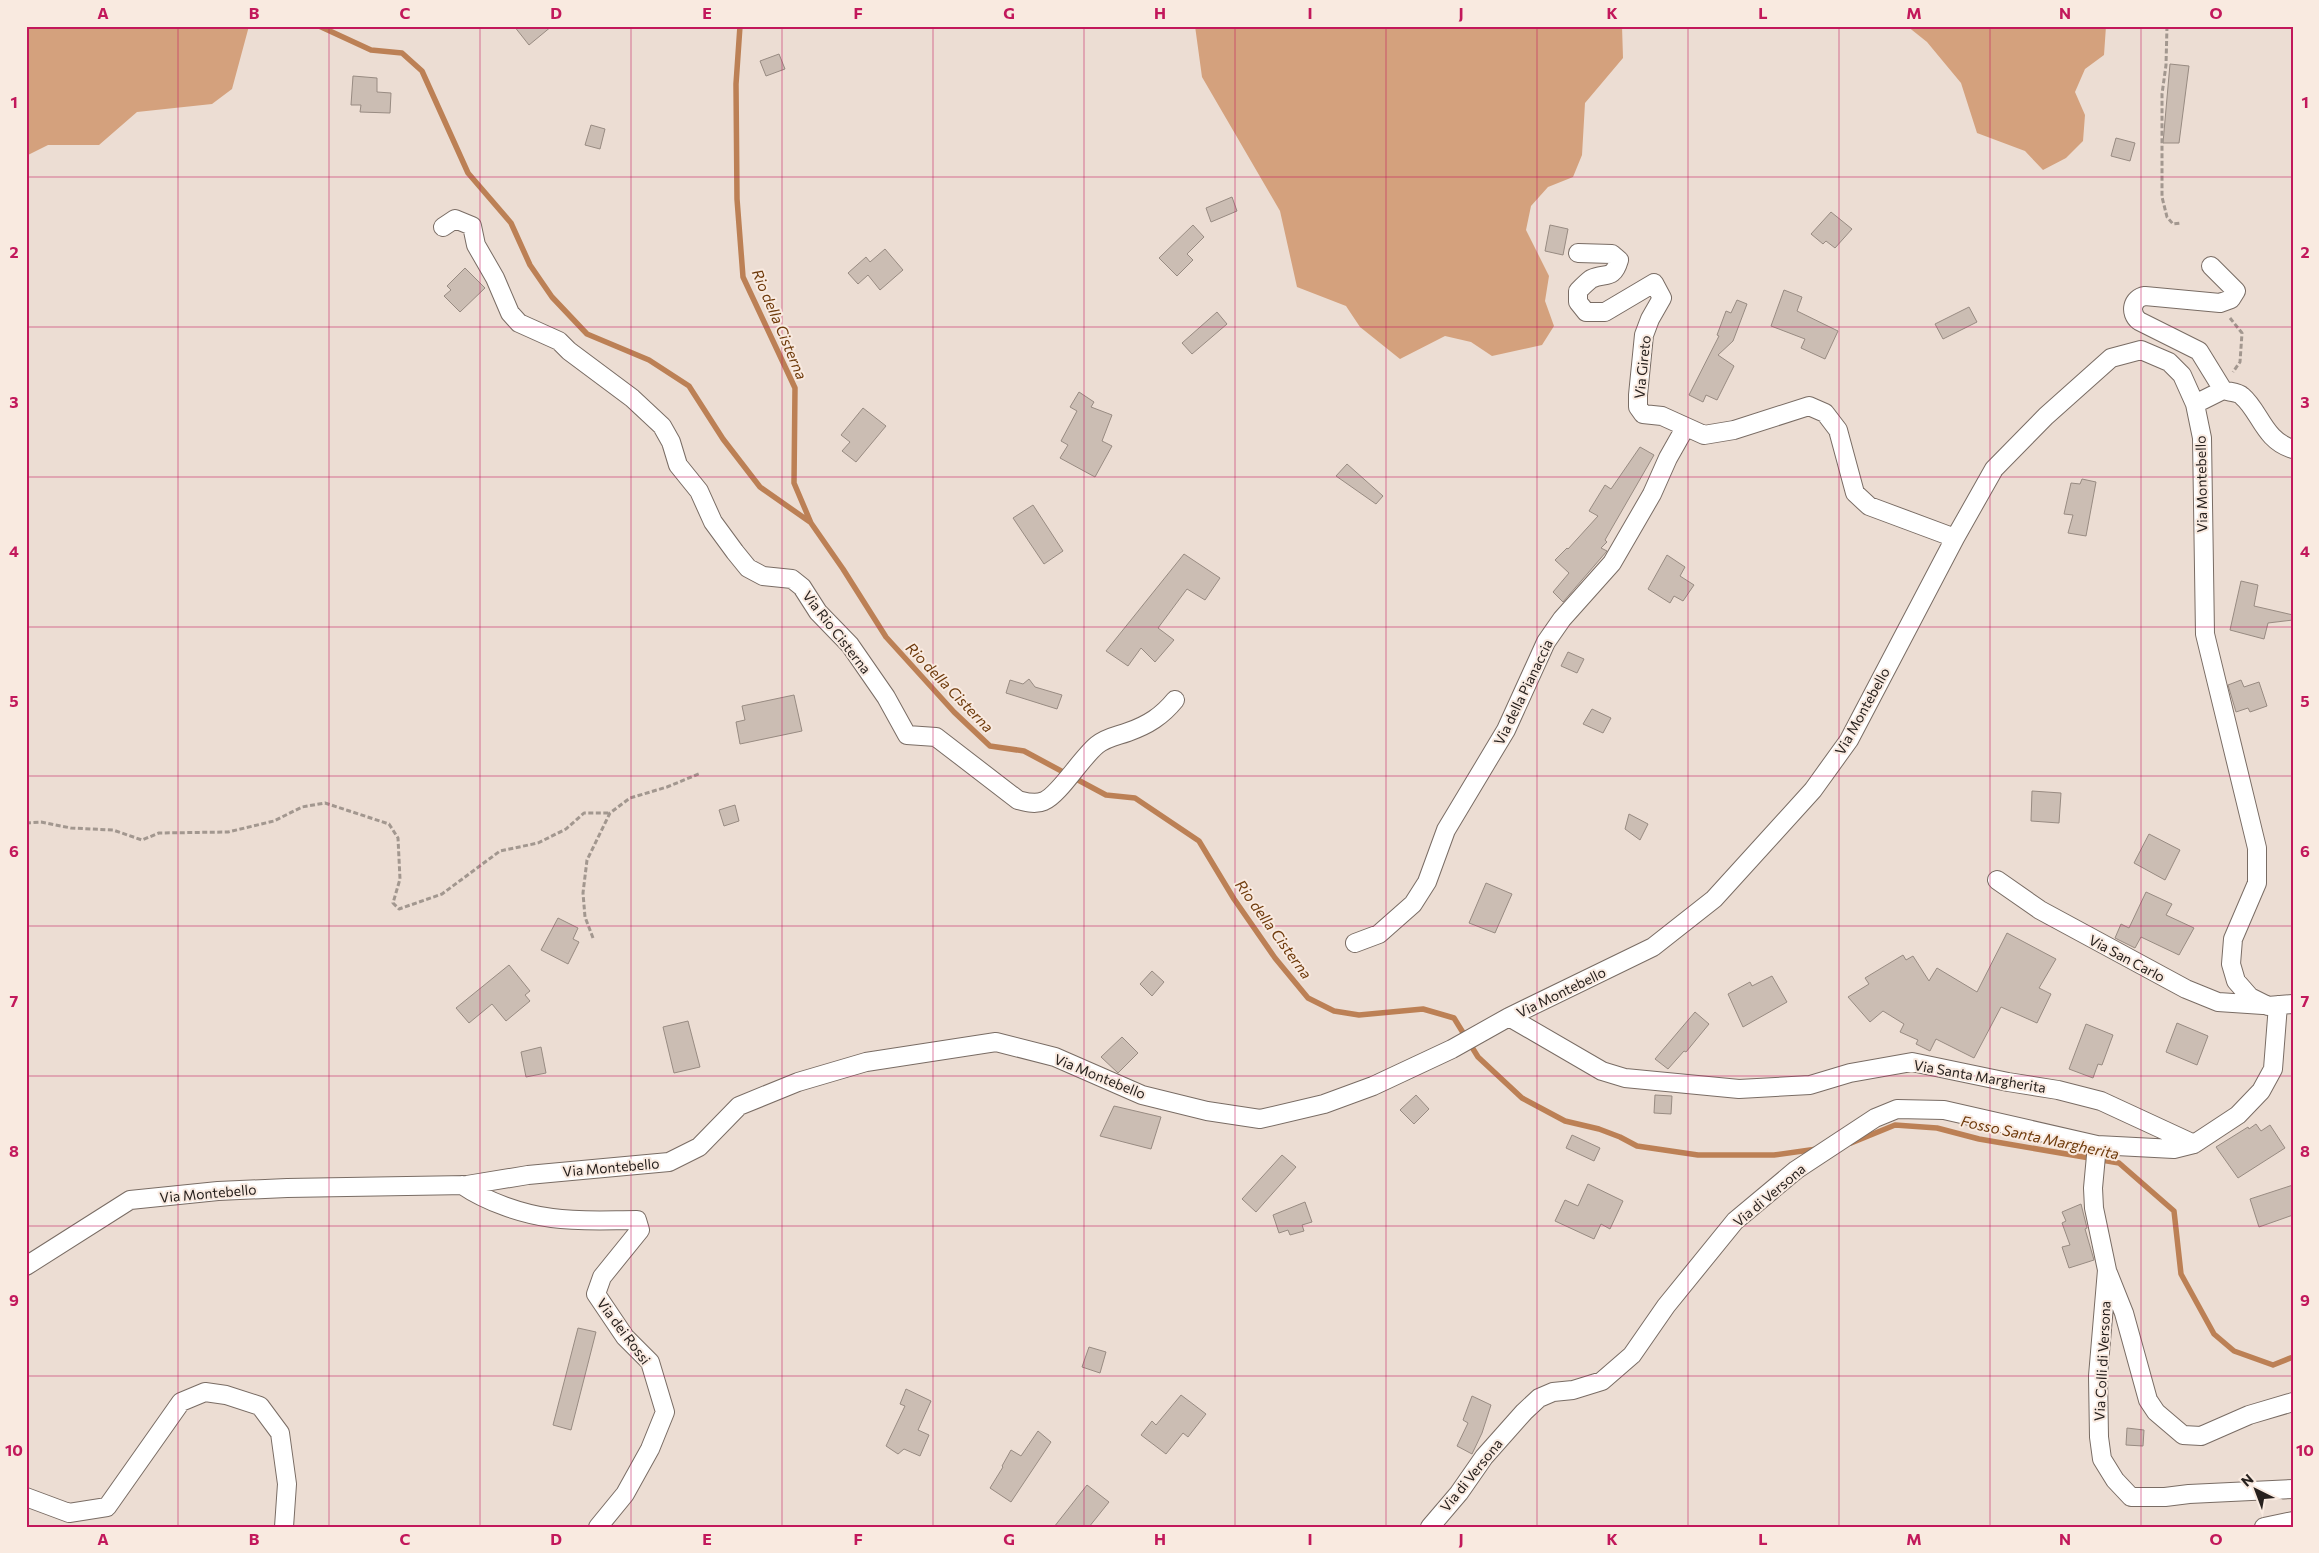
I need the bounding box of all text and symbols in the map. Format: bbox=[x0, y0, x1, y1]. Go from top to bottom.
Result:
text: A bbox=[97, 3, 109, 22]
text: B bbox=[249, 3, 260, 22]
text: C bbox=[400, 3, 411, 22]
text: D bbox=[550, 3, 562, 22]
text: E bbox=[702, 3, 712, 22]
text: F bbox=[853, 3, 863, 22]
text: G bbox=[1003, 3, 1015, 22]
text: H bbox=[1154, 3, 1166, 22]
text: I bbox=[1307, 3, 1313, 22]
text: J bbox=[1458, 3, 1464, 22]
text: K bbox=[1606, 3, 1618, 22]
text: L bbox=[1758, 3, 1768, 22]
text: M bbox=[1906, 3, 1922, 22]
text: N bbox=[2059, 3, 2071, 22]
text: O bbox=[2209, 3, 2223, 22]
text: 1 bbox=[10, 92, 18, 111]
text: 1 bbox=[2301, 92, 2309, 111]
text: 2 bbox=[9, 242, 19, 261]
text: 2 bbox=[2300, 242, 2310, 261]
water label: Rio della Cisterna bbox=[749, 266, 811, 382]
street label: Via Gireto bbox=[1630, 334, 1654, 400]
text: 3 bbox=[9, 392, 19, 411]
text: 3 bbox=[2300, 392, 2310, 411]
street label: Via Montebello bbox=[2192, 435, 2210, 533]
text: 4 bbox=[9, 541, 19, 560]
text: 4 bbox=[2300, 541, 2310, 560]
street label: Via Rio Cisterna bbox=[799, 587, 875, 677]
street label: Via della Pianaccia bbox=[1490, 636, 1556, 748]
water label: Rio della Cisterna bbox=[903, 638, 998, 736]
street label: Via Montebello bbox=[1831, 664, 1893, 758]
text: 5 bbox=[9, 691, 19, 710]
text: 5 bbox=[2300, 691, 2310, 710]
text: 6 bbox=[9, 841, 19, 860]
text: 6 bbox=[2300, 841, 2310, 860]
water label: Rio della Cisterna bbox=[1232, 876, 1316, 982]
street label: Via San Carlo bbox=[2086, 931, 2168, 985]
street label: Via Montebello bbox=[1514, 963, 1608, 1021]
text: 7 bbox=[10, 991, 19, 1010]
text: 7 bbox=[2301, 991, 2310, 1010]
street label: Via Montebello bbox=[1052, 1050, 1148, 1102]
street label: Via Santa Margherita bbox=[1913, 1056, 2047, 1096]
water label: Fosso Santa Margherita bbox=[1959, 1111, 2121, 1163]
text: 8 bbox=[9, 1141, 19, 1160]
text: 8 bbox=[2300, 1141, 2310, 1160]
street label: Via Montebello bbox=[562, 1154, 660, 1180]
street label: Via di Versona bbox=[1729, 1160, 1809, 1230]
street label: Via Montebello bbox=[159, 1180, 257, 1206]
text: 9 bbox=[9, 1290, 19, 1309]
text: 9 bbox=[2300, 1290, 2310, 1309]
street label: Via dei Rossi bbox=[594, 1295, 654, 1367]
street label: Via Colli di Versona bbox=[2090, 1300, 2114, 1422]
street label: Via di Versona bbox=[1436, 1435, 1506, 1515]
text: 10 bbox=[5, 1440, 23, 1459]
text: 10 bbox=[2296, 1440, 2314, 1459]
north arrow bbox=[2232, 1466, 2282, 1516]
text: N bbox=[2237, 1470, 2257, 1490]
text: A bbox=[97, 1529, 109, 1548]
text: B bbox=[249, 1529, 260, 1548]
text: C bbox=[400, 1529, 411, 1548]
text: D bbox=[550, 1529, 562, 1548]
text: E bbox=[702, 1529, 712, 1548]
text: F bbox=[853, 1529, 863, 1548]
text: G bbox=[1003, 1529, 1015, 1548]
text: H bbox=[1154, 1529, 1166, 1548]
text: I bbox=[1307, 1529, 1313, 1548]
text: J bbox=[1458, 1529, 1464, 1548]
text: K bbox=[1606, 1529, 1618, 1548]
text: L bbox=[1758, 1529, 1768, 1548]
text: M bbox=[1906, 1529, 1922, 1548]
text: N bbox=[2059, 1529, 2071, 1548]
text: O bbox=[2209, 1529, 2223, 1548]

